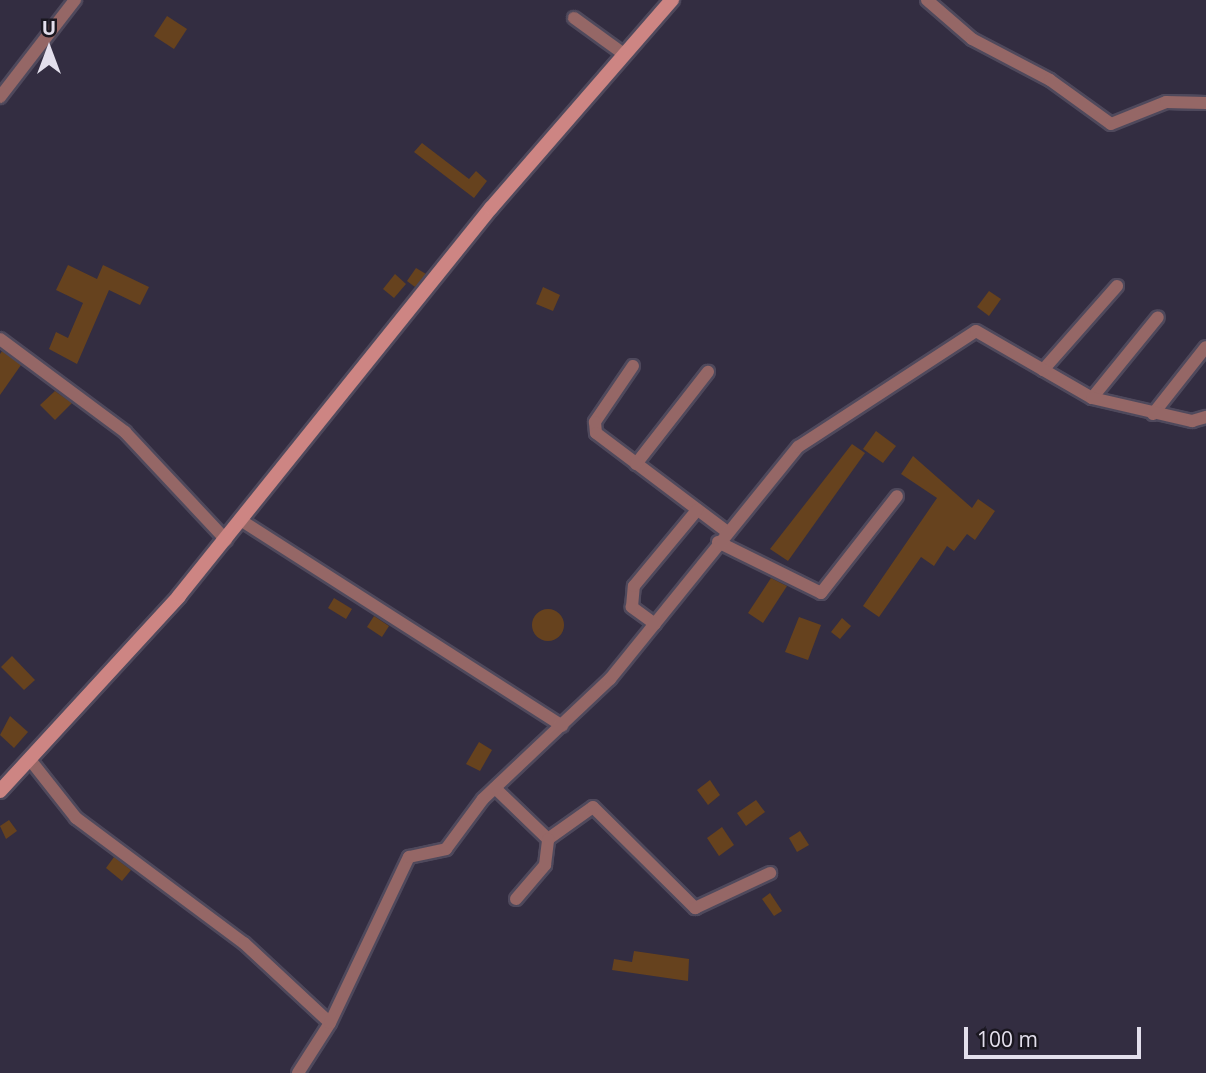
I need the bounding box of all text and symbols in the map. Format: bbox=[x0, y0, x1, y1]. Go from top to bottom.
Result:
north arrow bbox=[14, 14, 84, 84]
text: U bbox=[42, 15, 56, 41]
scale bar bbox=[968, 1014, 1145, 1058]
text: 100 m bbox=[977, 1025, 1038, 1053]

